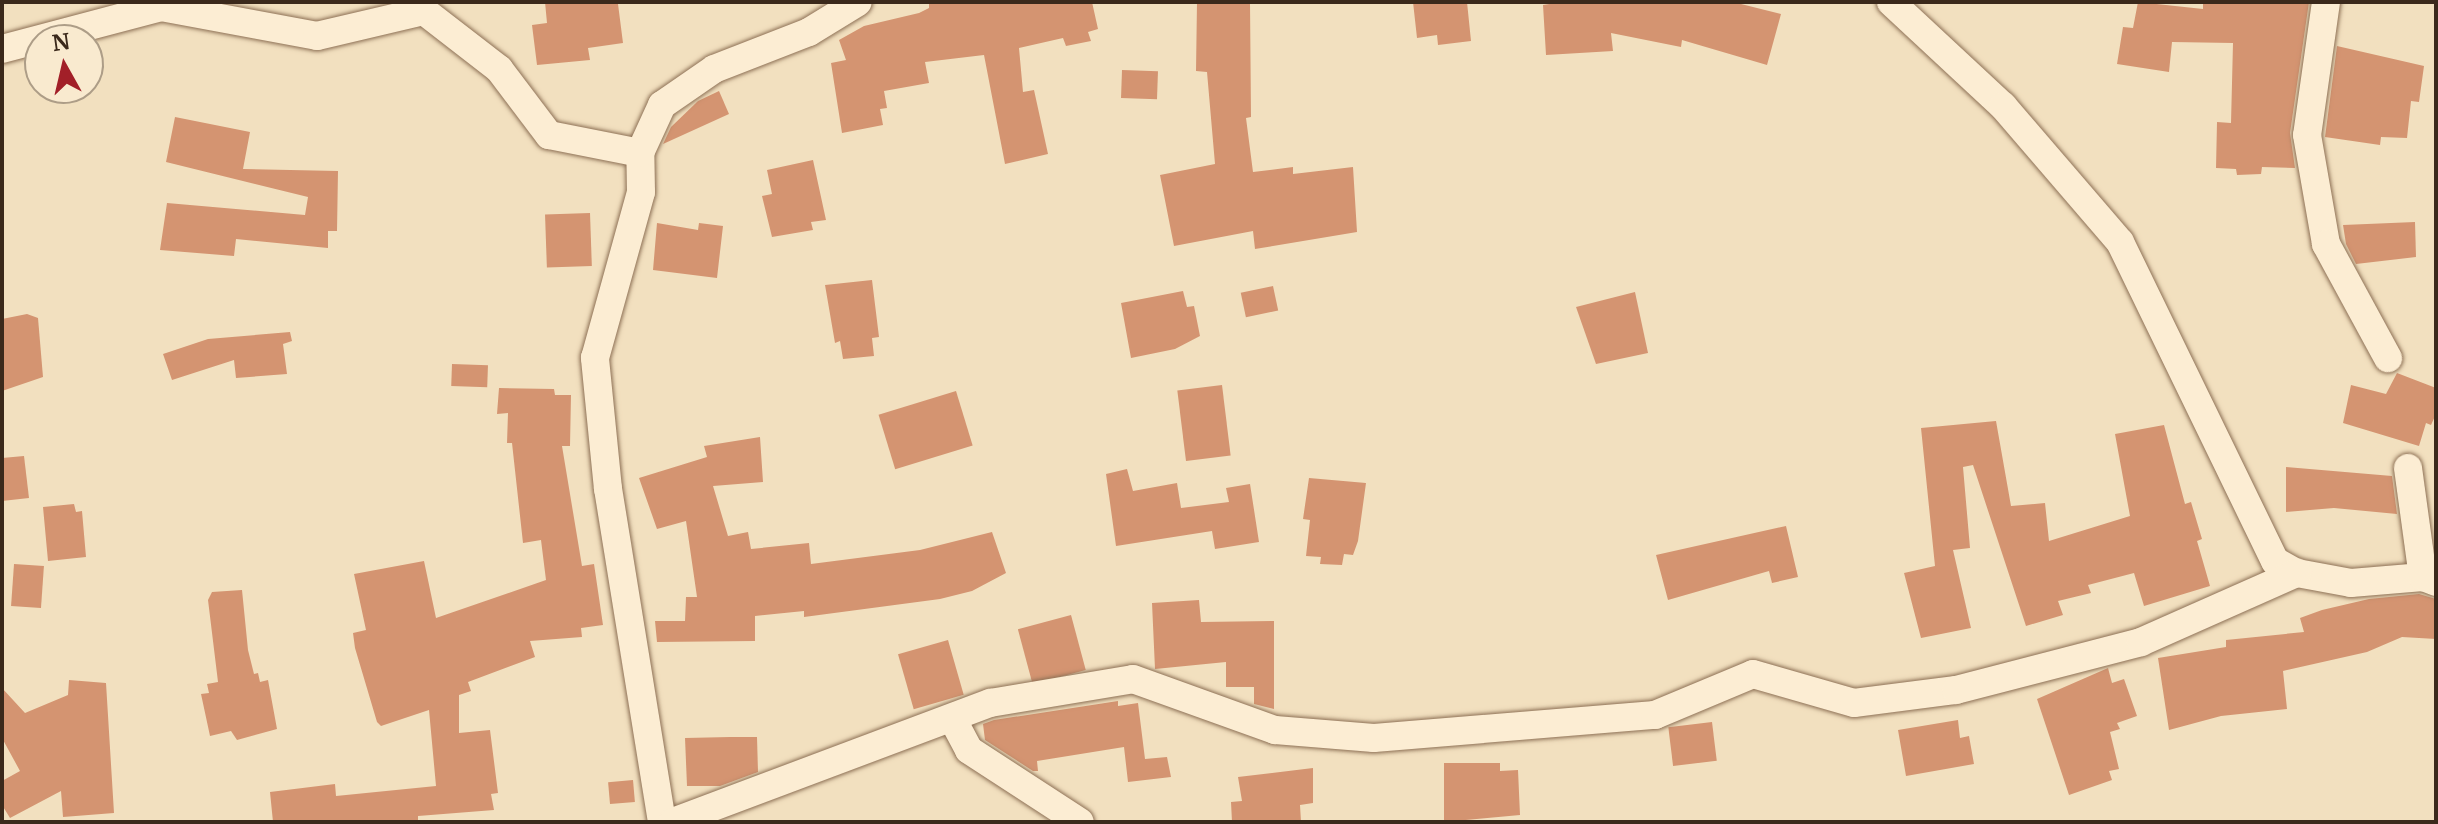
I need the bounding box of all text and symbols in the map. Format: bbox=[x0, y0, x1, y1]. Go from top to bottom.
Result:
north arrow bbox=[24, 24, 104, 104]
text: N bbox=[50, 27, 71, 57]

